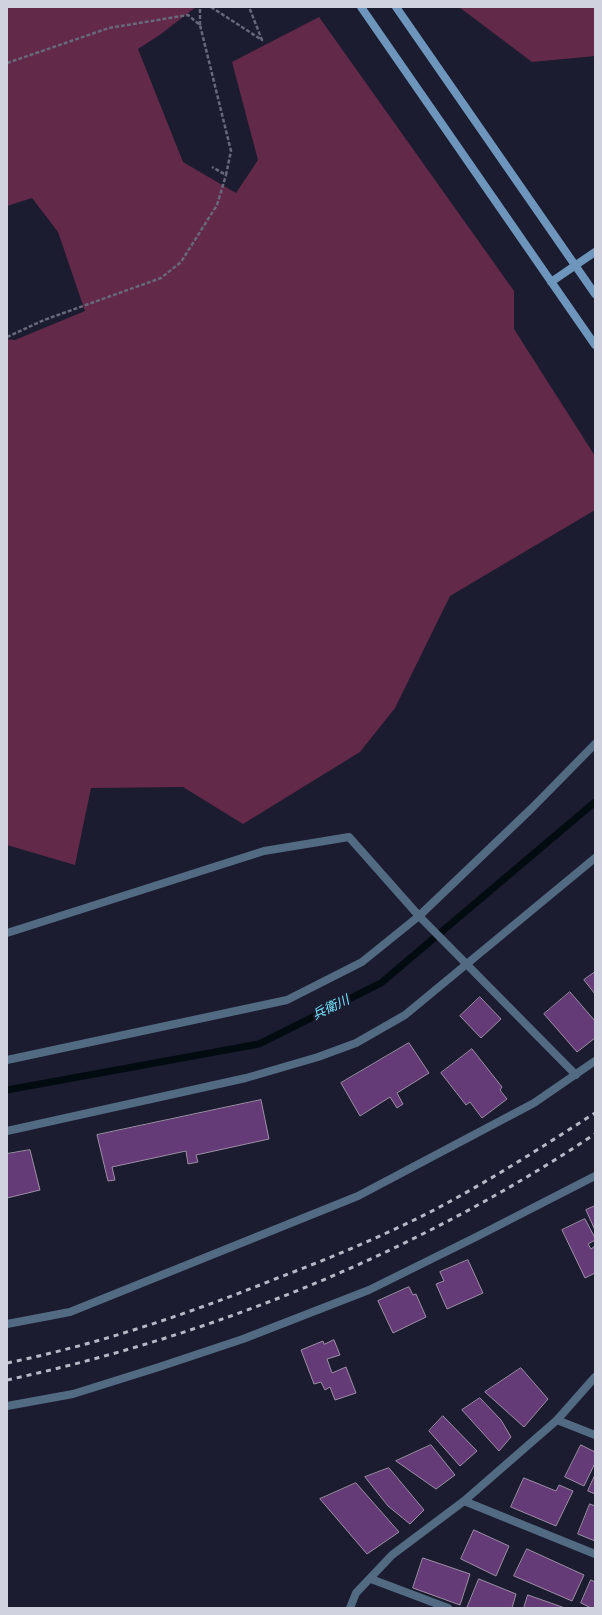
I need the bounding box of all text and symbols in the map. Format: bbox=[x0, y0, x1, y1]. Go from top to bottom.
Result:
water label: 兵衛川 bbox=[310, 992, 352, 1024]

